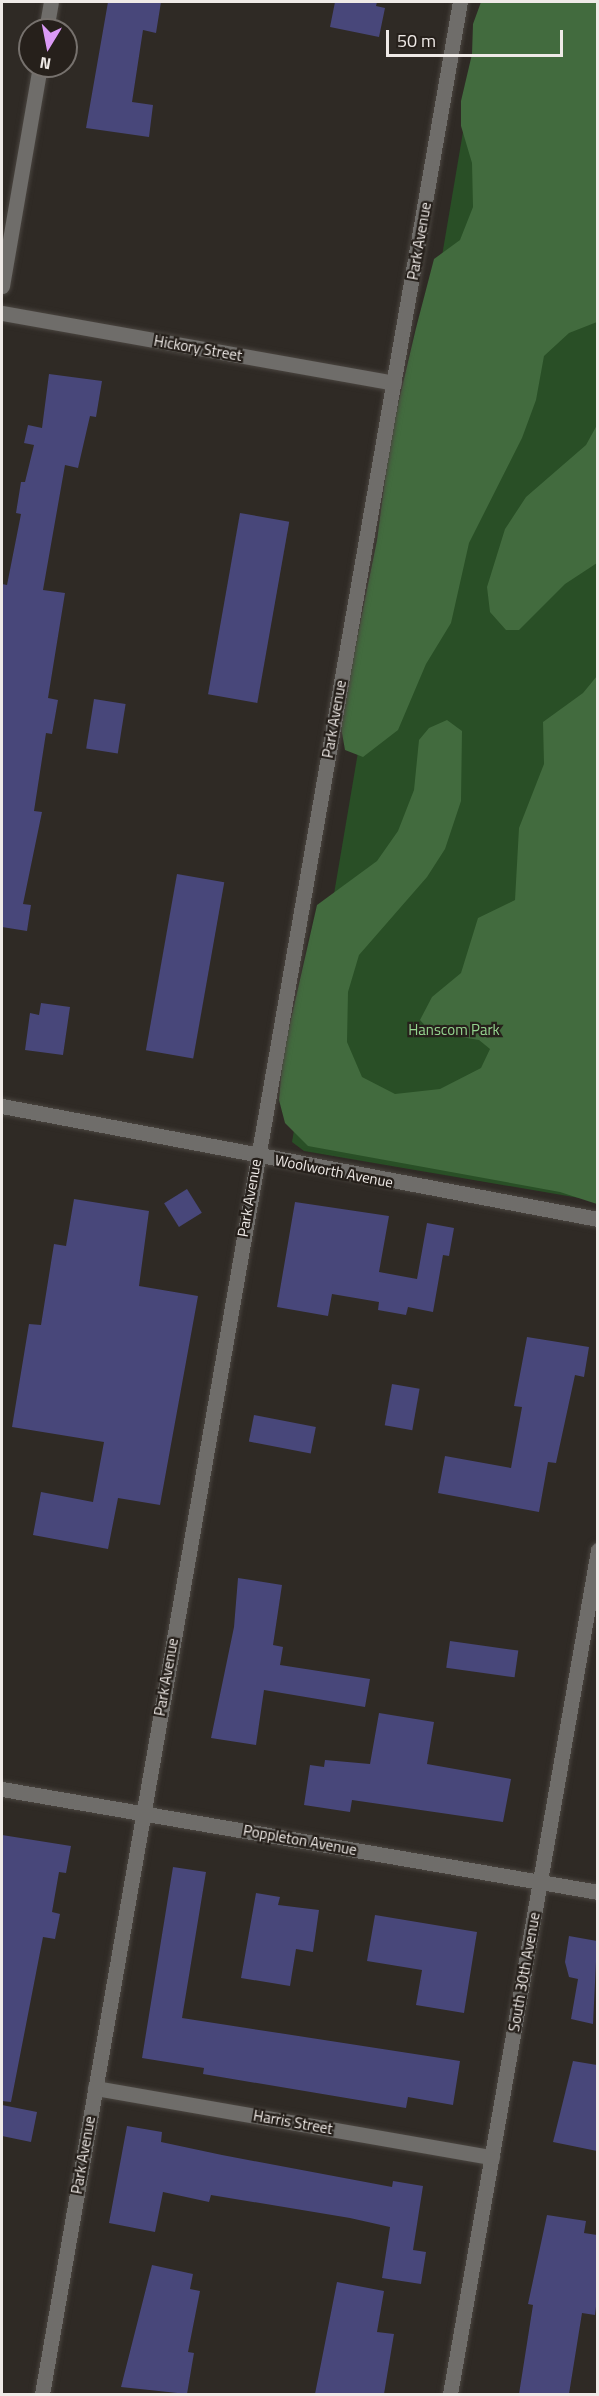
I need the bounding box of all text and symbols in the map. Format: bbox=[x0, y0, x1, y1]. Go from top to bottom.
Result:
north arrow bbox=[18, 18, 78, 78]
scale bar bbox=[389, 18, 566, 56]
text: 50 m bbox=[397, 27, 436, 54]
text: N bbox=[38, 51, 53, 77]
street label: Park Avenue bbox=[403, 201, 435, 281]
street label: Hickory Street bbox=[152, 331, 244, 365]
street label: Park Avenue bbox=[318, 679, 350, 759]
park label: Hanscom Park bbox=[408, 1021, 500, 1039]
street label: Woolworth Avenue bbox=[273, 1151, 395, 1191]
street label: Park Avenue bbox=[233, 1158, 265, 1238]
street label: Park Avenue bbox=[150, 1637, 182, 1717]
street label: Poppleton Avenue bbox=[242, 1821, 358, 1859]
street label: South 30th Avenue bbox=[505, 1911, 543, 2033]
street label: Harris Street bbox=[252, 2106, 334, 2138]
street label: Park Avenue bbox=[67, 2115, 99, 2195]

